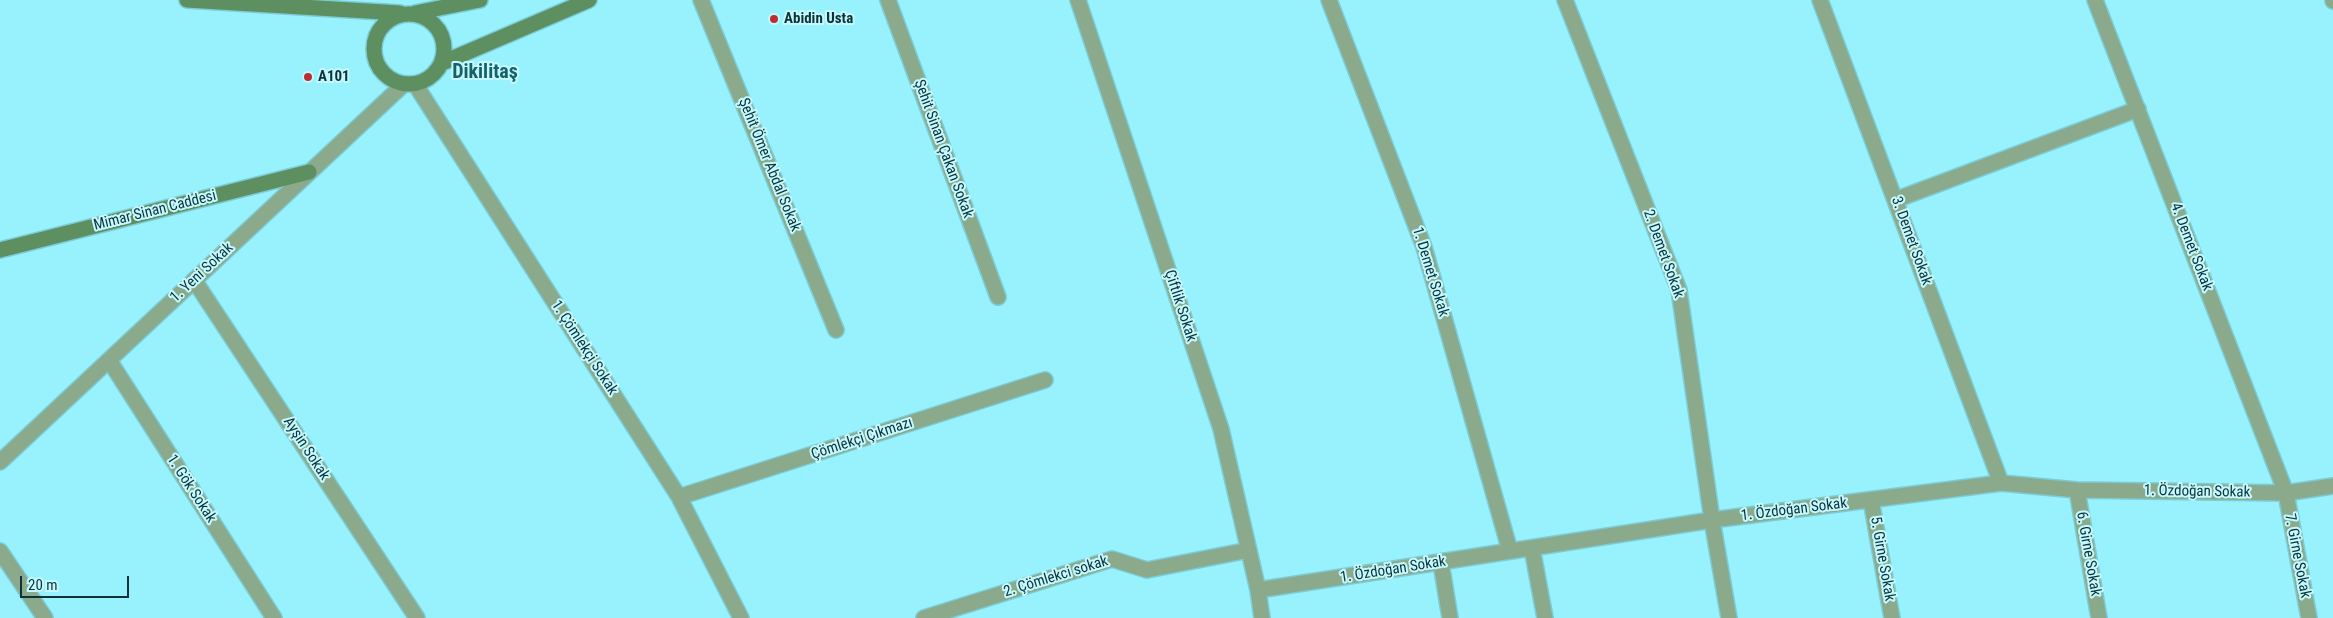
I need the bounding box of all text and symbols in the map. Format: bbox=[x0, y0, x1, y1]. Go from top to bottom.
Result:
place label: Abidin Usta bbox=[784, 10, 853, 28]
marker: Abidin Usta bbox=[768, 13, 780, 25]
district label: Dikilitaş bbox=[452, 61, 518, 85]
place label: A101 bbox=[318, 68, 350, 86]
marker: A101 bbox=[302, 71, 314, 83]
street label: Şehit Sinan Çakan Sokak bbox=[910, 77, 976, 221]
street label: Şehit Ömer Abdal Sokak bbox=[734, 96, 804, 234]
street label: Mimar Sinan Caddesi bbox=[92, 187, 218, 235]
street label: 3. Demet Sokak bbox=[1887, 194, 1935, 288]
street label: 4. Demet Sokak bbox=[2166, 201, 2216, 293]
street label: 2. Demet Sokak bbox=[1639, 207, 1687, 301]
street label: 1. Demet Sokak bbox=[1408, 225, 1452, 319]
street label: 1. Yeni Sokak bbox=[167, 239, 237, 307]
street label: Çiftlik Sokak bbox=[1160, 268, 1200, 344]
street label: 1. Çömlekçi Sokak bbox=[547, 297, 621, 399]
street label: Ayşin Sokak bbox=[279, 414, 333, 484]
street label: Çömlekçi Çıkmazı bbox=[809, 414, 915, 464]
street label: 1. Gök Sokak bbox=[162, 452, 220, 526]
street label: 1. Özdoğan Sokak bbox=[2144, 482, 2250, 502]
street label: 1. Özdoğan Sokak bbox=[1740, 495, 1848, 525]
street label: 6. Girne Sokak bbox=[2072, 510, 2104, 598]
street label: 7. Girne Sokak bbox=[2280, 512, 2314, 600]
street label: 5. Girne Sokak bbox=[1866, 515, 1898, 603]
street label: 2. Çömlekci sokak bbox=[1002, 553, 1110, 601]
street label: 1. Özdoğan Sokak bbox=[1339, 553, 1447, 587]
scale bar bbox=[22, 566, 131, 598]
text: 20 m bbox=[28, 576, 58, 594]

